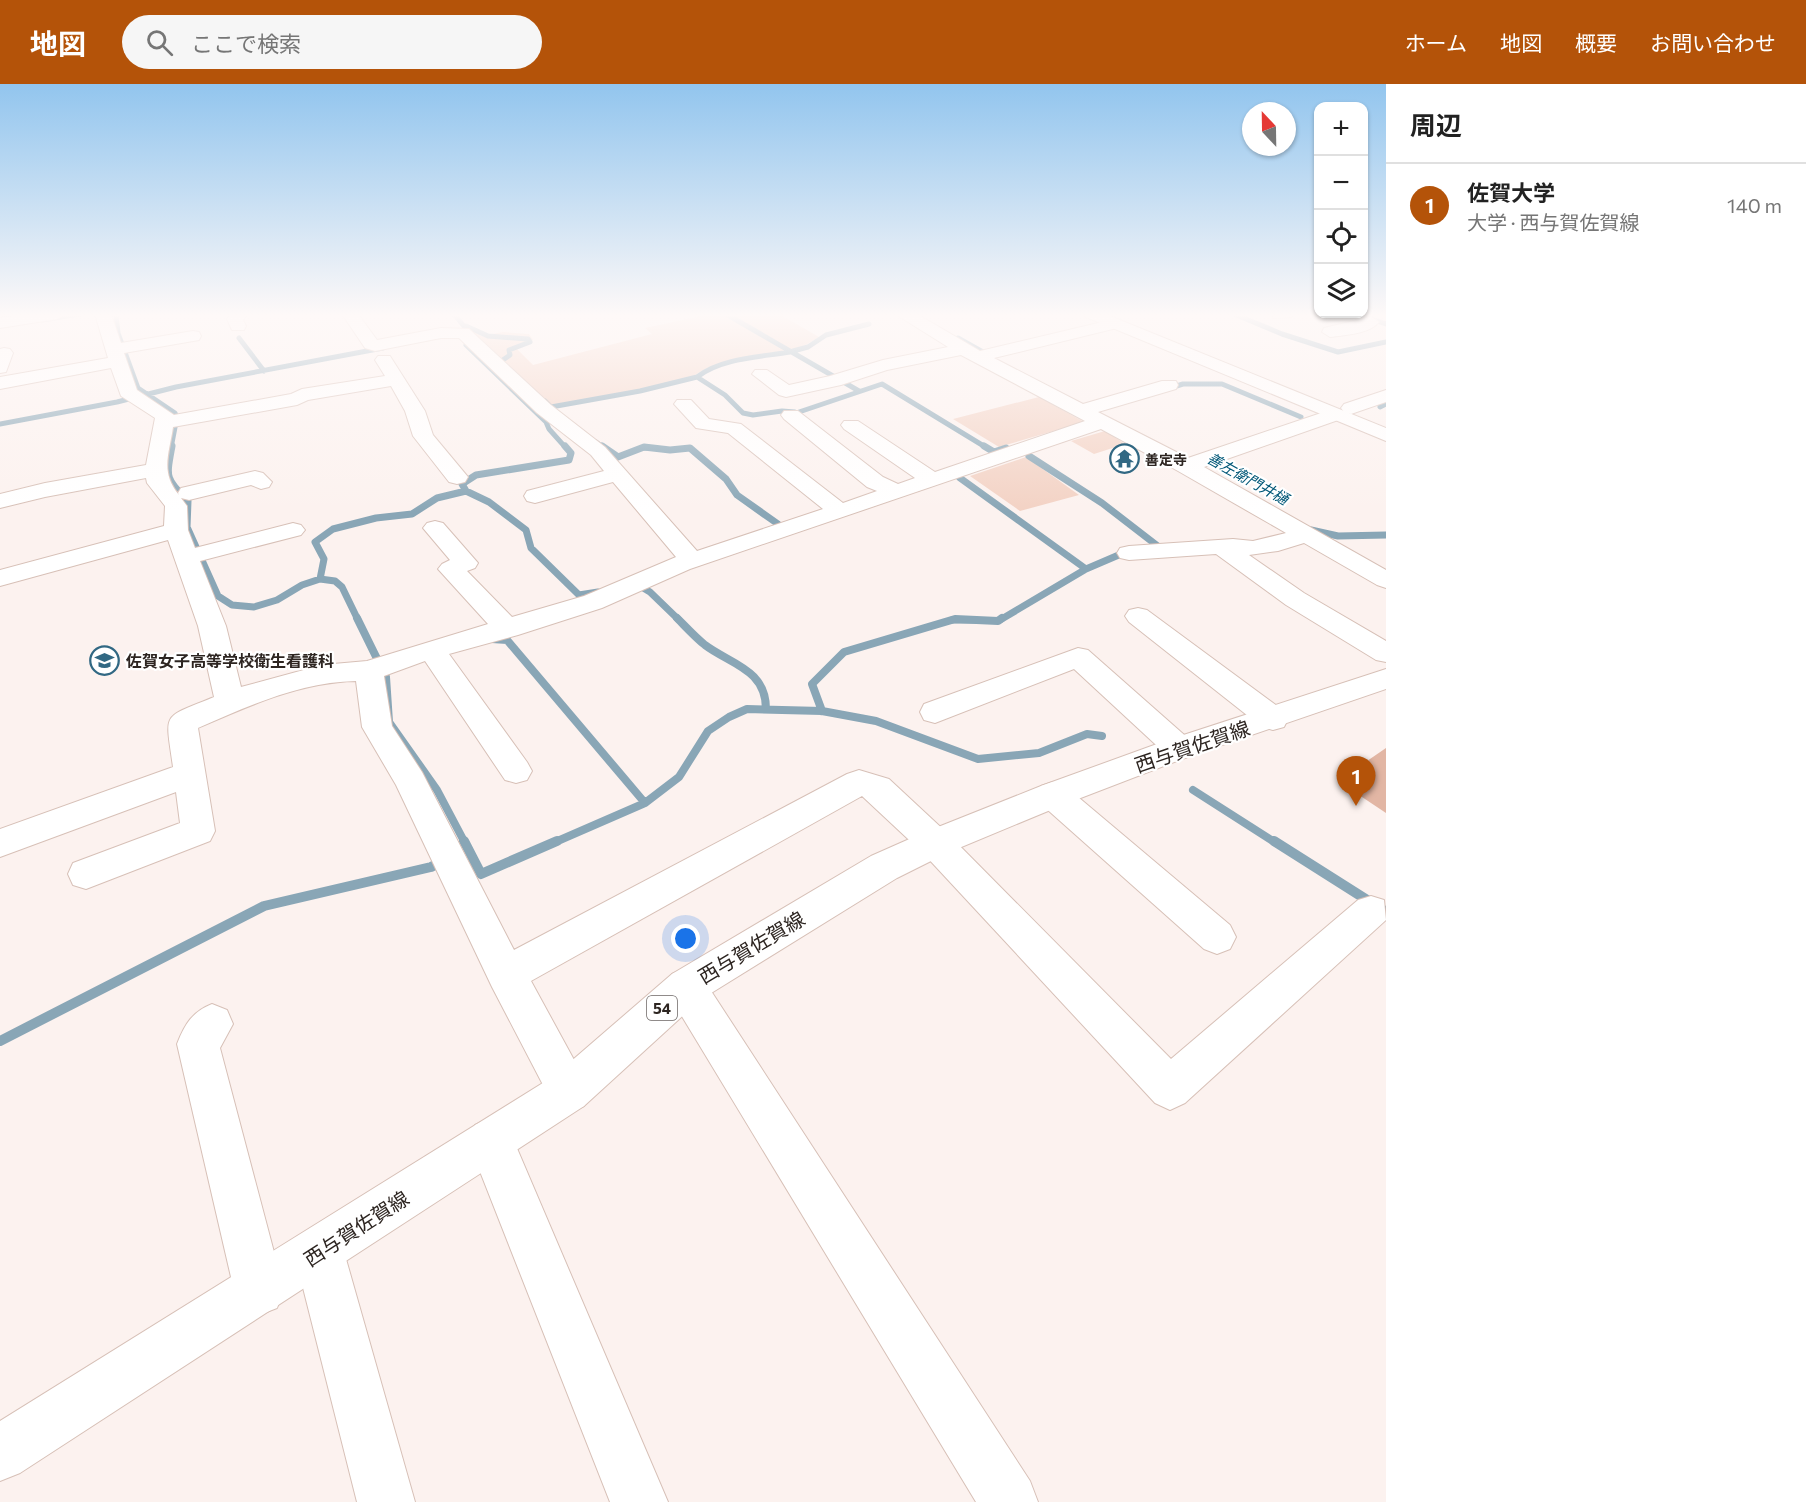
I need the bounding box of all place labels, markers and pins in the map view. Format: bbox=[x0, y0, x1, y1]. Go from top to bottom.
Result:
temple icon: 善定寺 bbox=[1108, 443, 1140, 475]
place label: 善定寺 bbox=[1145, 451, 1187, 468]
school or university icon: 佐賀女子高等学校衛生看護科 bbox=[89, 644, 121, 676]
place label: 佐賀女子高等学校衛生看護科 bbox=[125, 651, 334, 670]
pin: 1 bbox=[1336, 756, 1376, 806]

